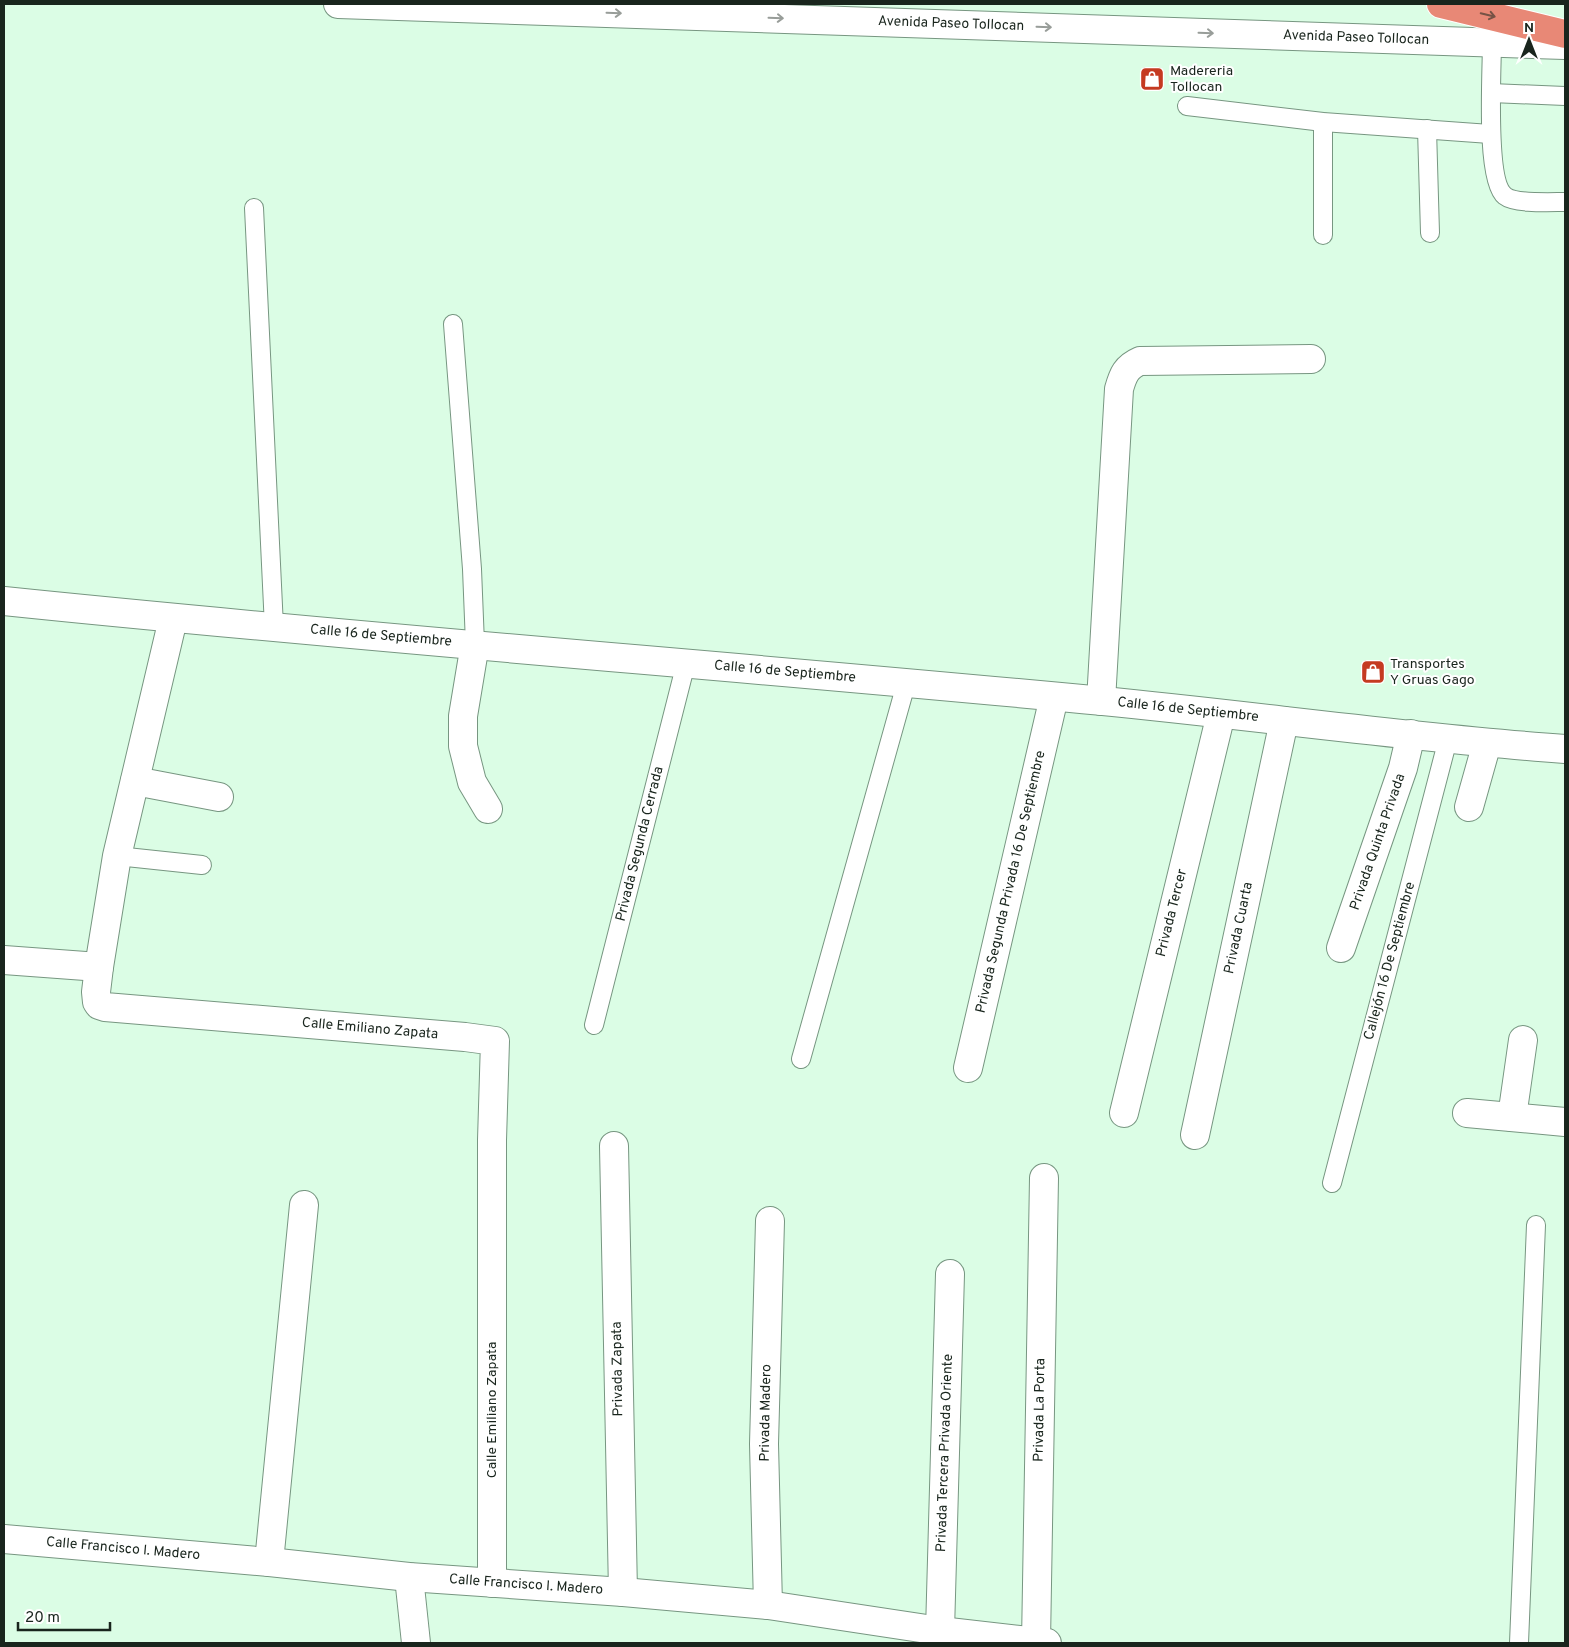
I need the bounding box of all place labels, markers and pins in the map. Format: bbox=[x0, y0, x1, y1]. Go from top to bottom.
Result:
place label: Madereria Tollocan bbox=[1170, 63, 1233, 96]
shop icon: Madereria Tollocan bbox=[1139, 66, 1165, 92]
place label: Transportes Y Gruas Gago bbox=[1390, 656, 1475, 689]
shop icon: Transportes Y Gruas Gago bbox=[1360, 659, 1386, 685]

